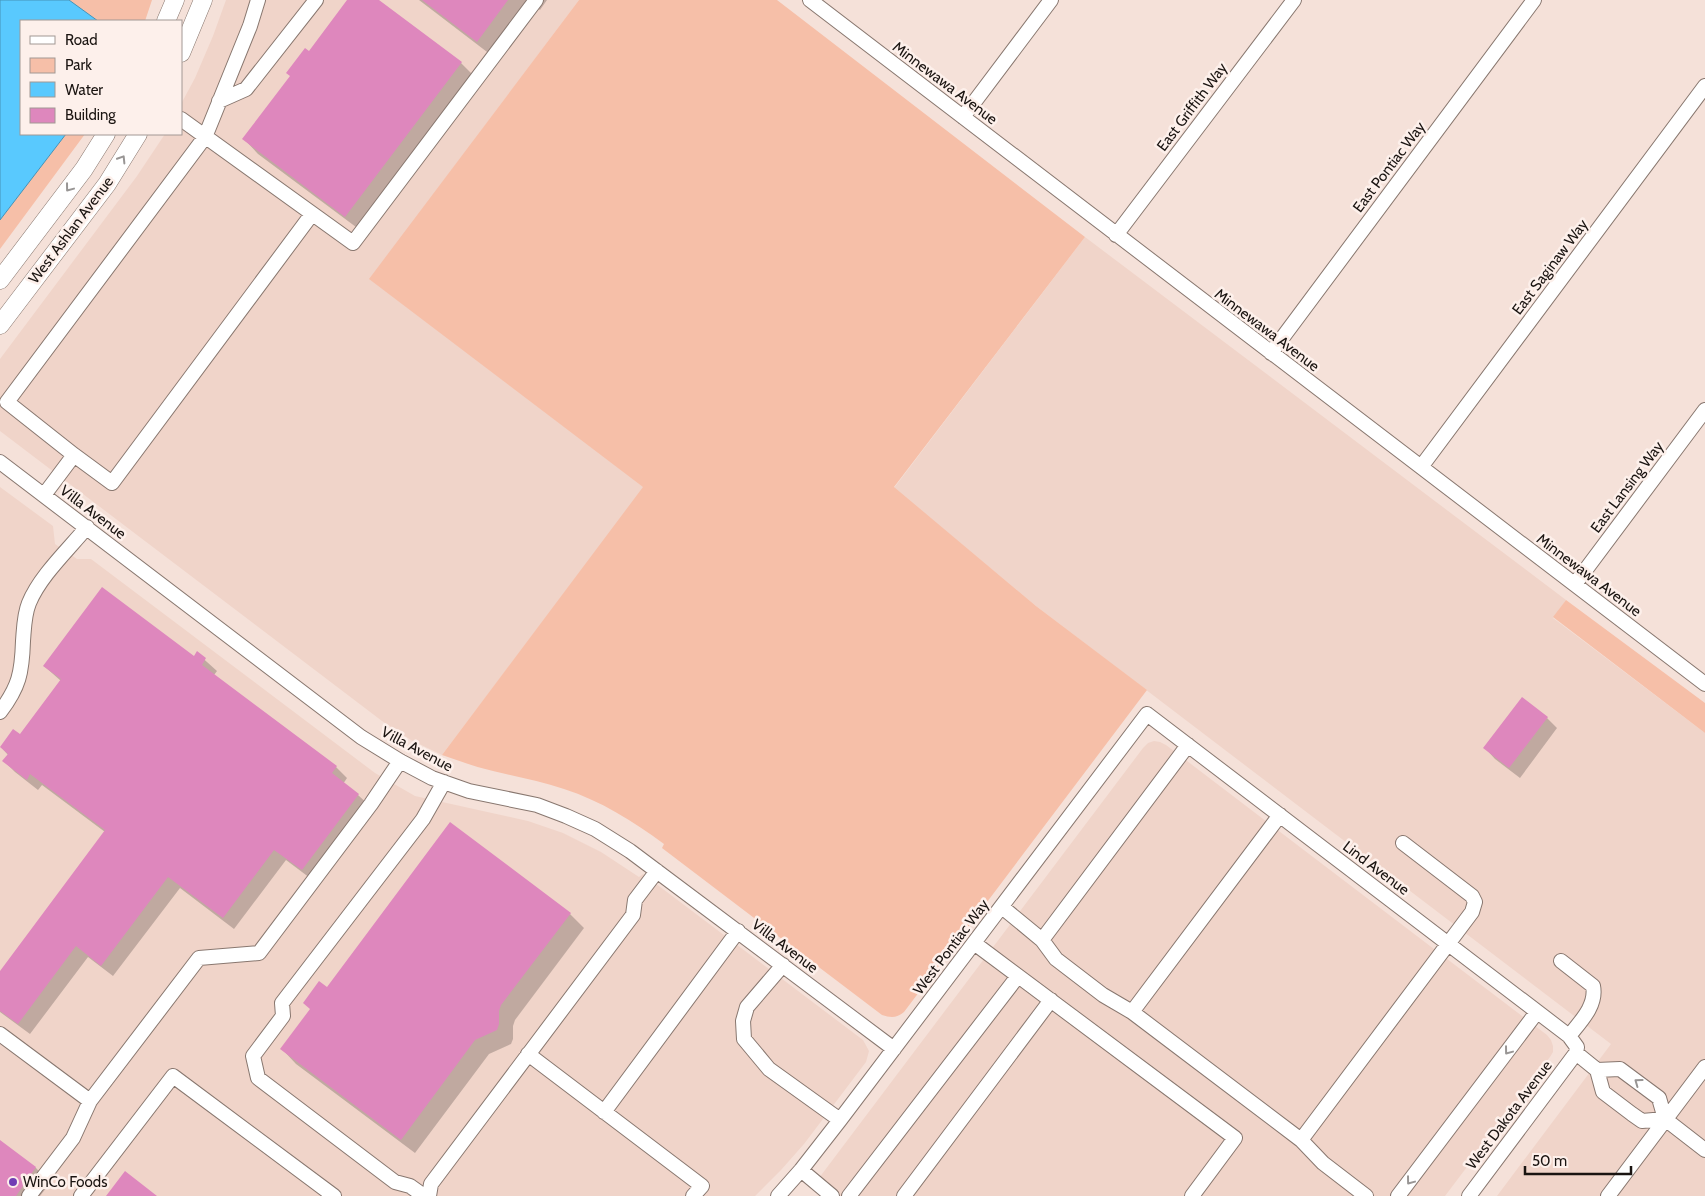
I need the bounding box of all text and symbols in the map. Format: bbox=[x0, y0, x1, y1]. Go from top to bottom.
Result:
legend bbox=[20, 20, 182, 135]
text: Road bbox=[65, 31, 98, 49]
street label: Minnewawa Avenue bbox=[889, 38, 1001, 128]
text: Park bbox=[65, 56, 92, 74]
street label: East Griffith Way bbox=[1153, 59, 1231, 155]
text: Water bbox=[65, 81, 103, 99]
text: Building bbox=[65, 106, 116, 124]
street label: East Pontiac Way bbox=[1349, 118, 1429, 216]
one-way arrow bbox=[116, 155, 126, 164]
street label: West Ashlan Avenue bbox=[25, 173, 117, 287]
one-way arrow bbox=[66, 182, 75, 192]
street label: East Saginaw Way bbox=[1508, 215, 1592, 318]
street label: Minnewawa Avenue bbox=[1211, 285, 1323, 375]
street label: East Lansing Way bbox=[1587, 437, 1668, 536]
street label: Villa Avenue bbox=[56, 481, 130, 543]
street label: Minnewawa Avenue bbox=[1533, 530, 1645, 620]
street label: Villa Avenue bbox=[378, 723, 456, 775]
street label: Lind Avenue bbox=[1339, 837, 1413, 899]
street label: West Pontiac Way bbox=[909, 896, 993, 998]
street label: Villa Avenue bbox=[748, 915, 822, 977]
one-way arrow bbox=[1505, 1045, 1514, 1055]
street label: West Dakota Avenue bbox=[1462, 1057, 1556, 1173]
one-way arrow bbox=[1635, 1080, 1644, 1088]
scale bar bbox=[1525, 1144, 1631, 1176]
text: 50 m bbox=[1532, 1152, 1567, 1170]
place label: WinCo Foods bbox=[23, 1173, 107, 1191]
one-way arrow bbox=[1407, 1175, 1416, 1185]
marker: WinCo Foods bbox=[7, 1176, 19, 1188]

